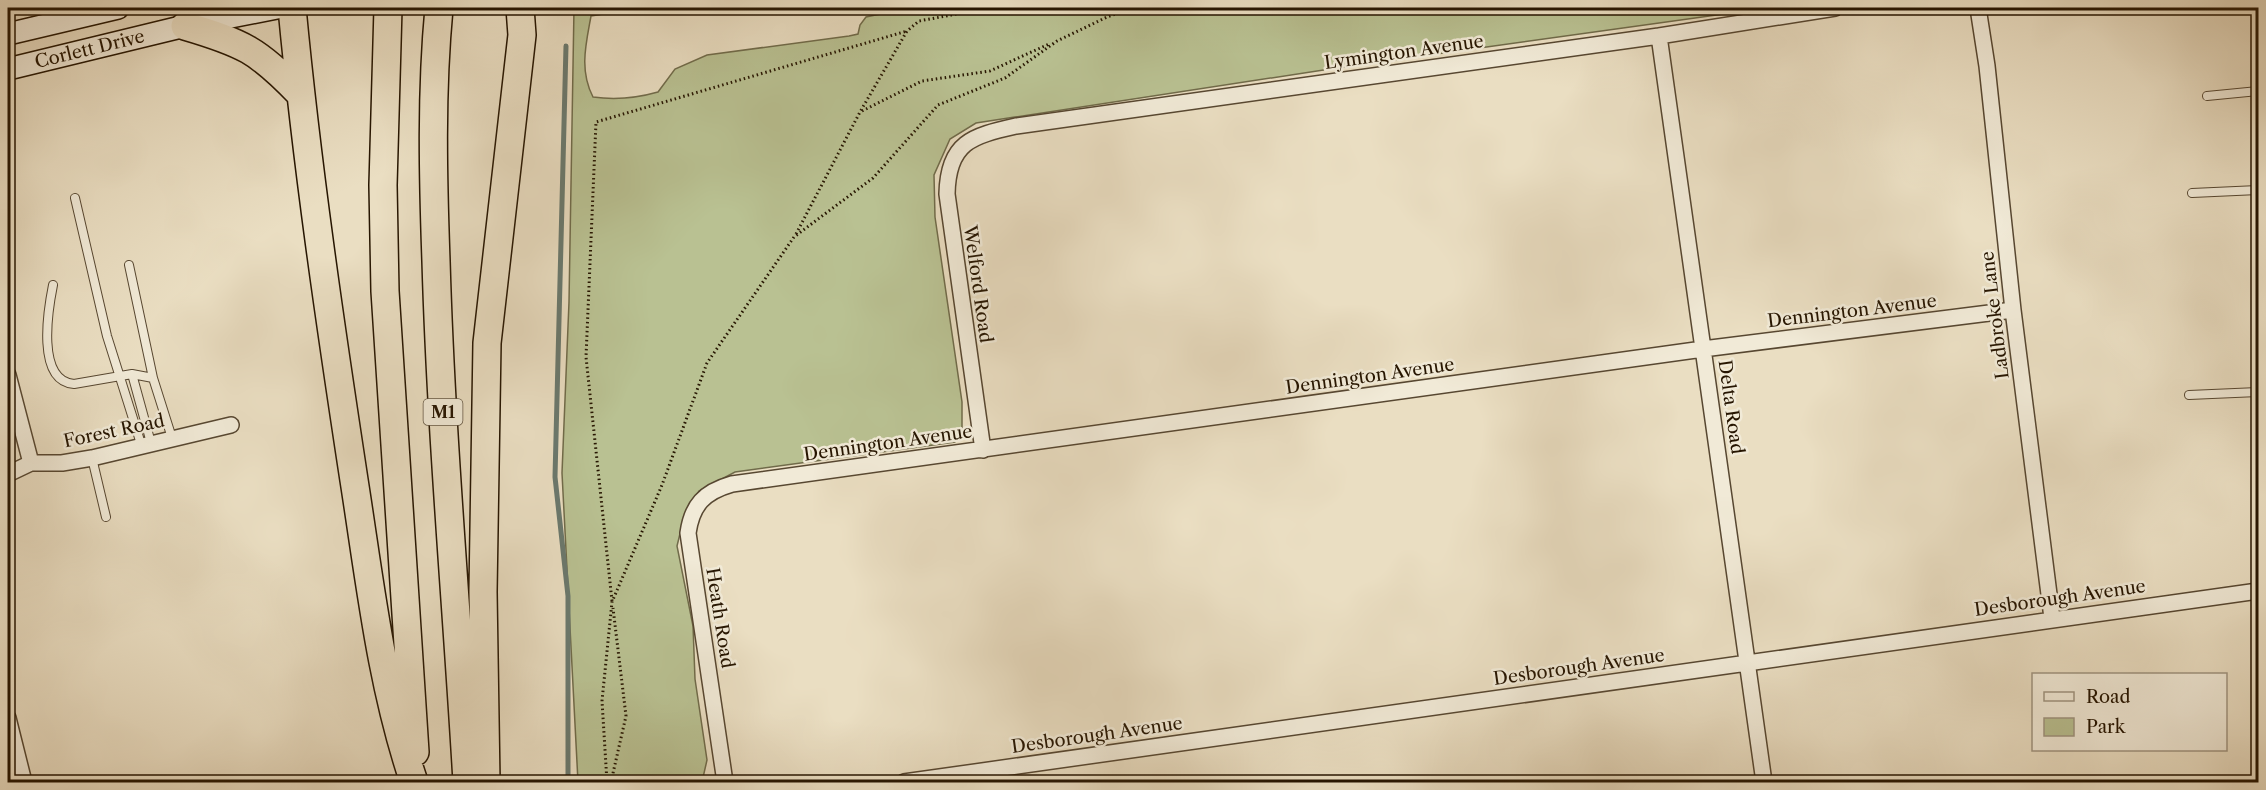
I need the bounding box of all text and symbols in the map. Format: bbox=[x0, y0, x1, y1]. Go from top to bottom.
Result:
street label: Corlett Drive bbox=[32, 25, 147, 73]
street label: Lymington Avenue bbox=[1323, 30, 1485, 74]
street label: Welford Road bbox=[959, 223, 997, 344]
street label: Ladbroke Lane bbox=[1976, 250, 2014, 380]
street label: Dennington Avenue bbox=[1766, 290, 1938, 332]
street label: Dennington Avenue bbox=[1284, 353, 1456, 399]
street label: Delta Road bbox=[1713, 358, 1749, 456]
road number: M1 bbox=[424, 399, 462, 425]
street label: Forest Road bbox=[61, 410, 167, 452]
street label: Dennington Avenue bbox=[802, 420, 974, 466]
street label: Heath Road bbox=[701, 566, 739, 670]
street label: Desborough Avenue bbox=[1973, 575, 2147, 621]
street label: Desborough Avenue bbox=[1492, 644, 1666, 690]
legend bbox=[2032, 673, 2227, 751]
text: Road bbox=[2086, 686, 2131, 708]
street label: Desborough Avenue bbox=[1010, 712, 1184, 758]
text: Park bbox=[2086, 716, 2127, 738]

